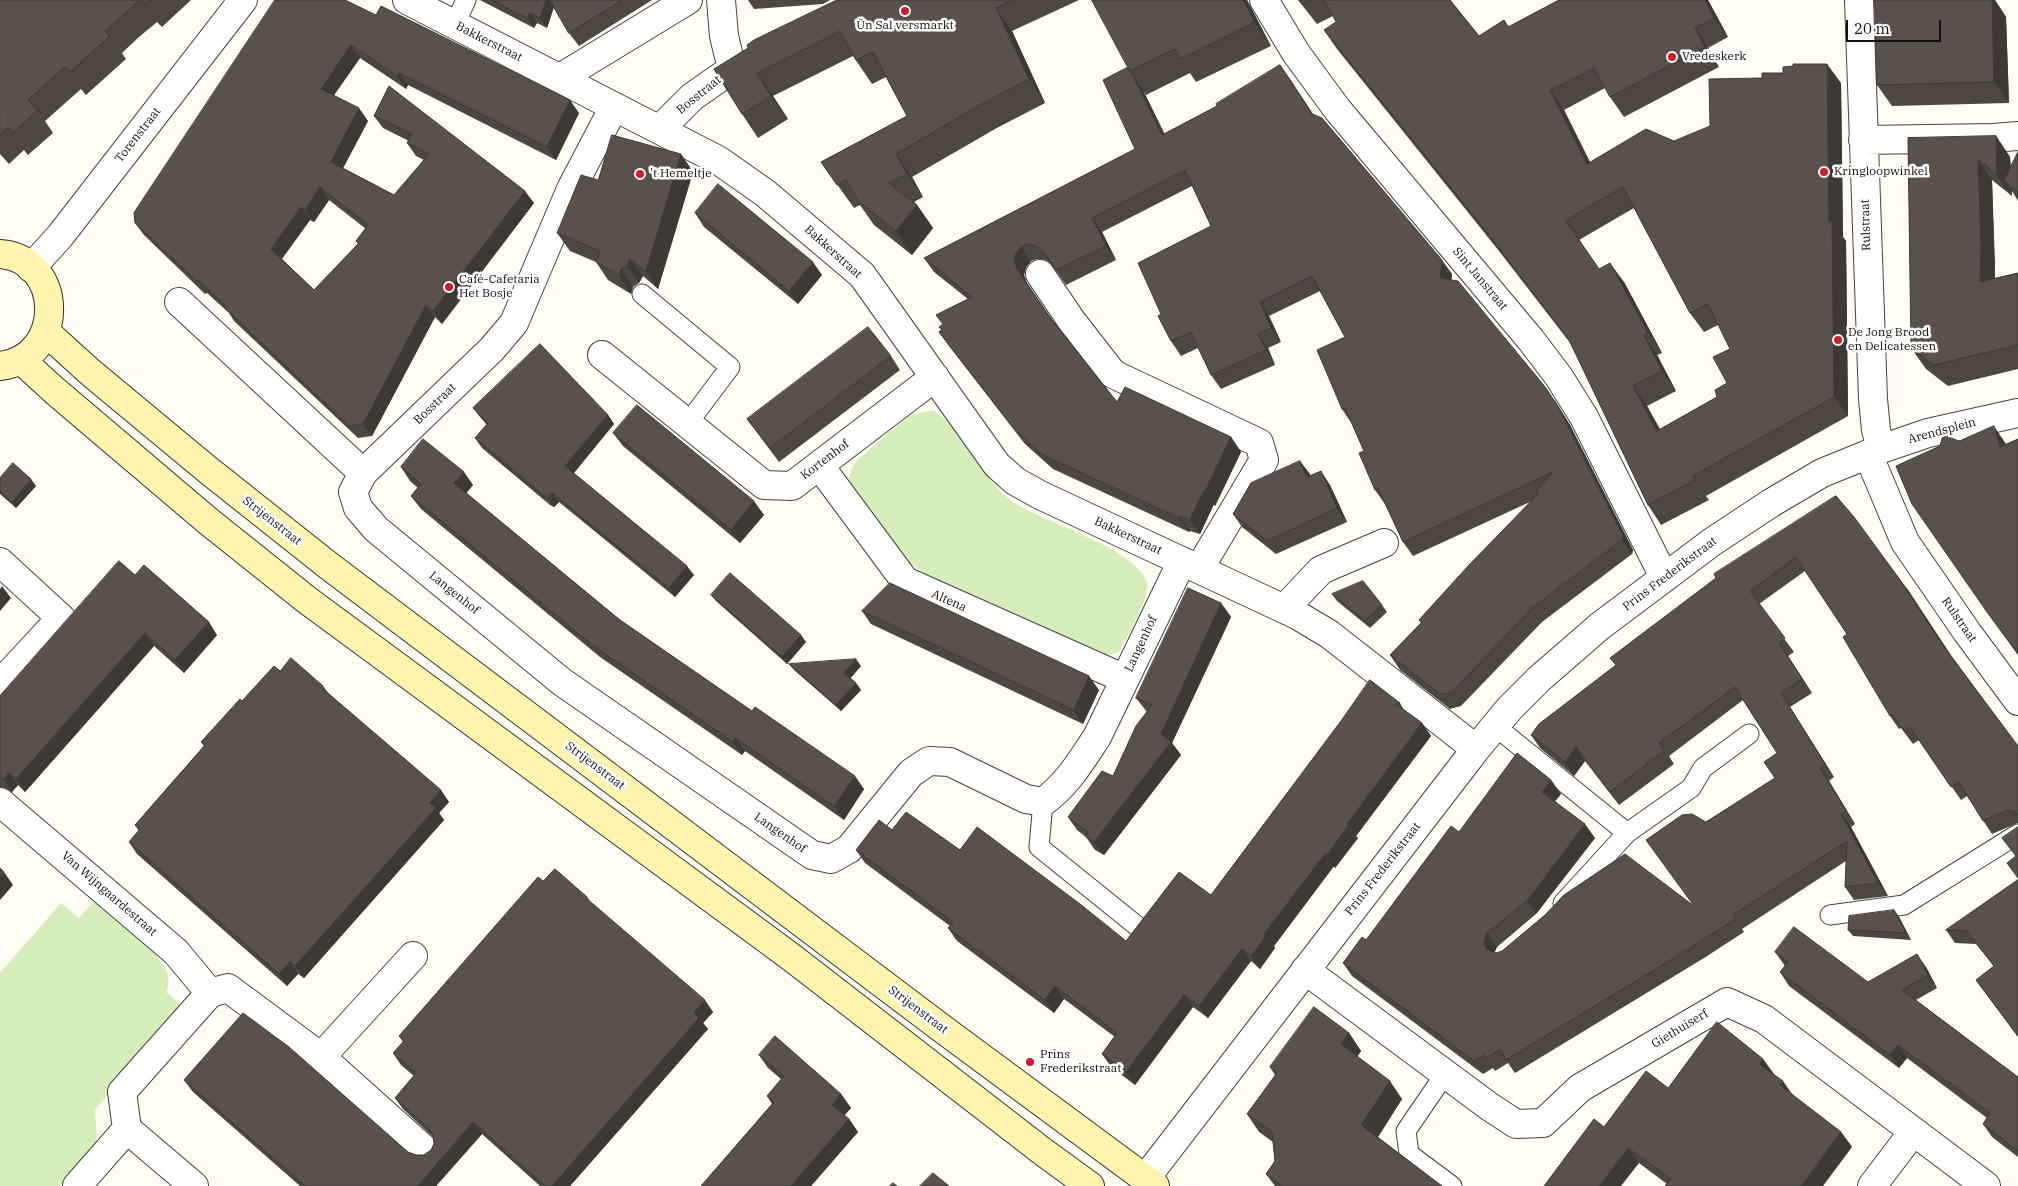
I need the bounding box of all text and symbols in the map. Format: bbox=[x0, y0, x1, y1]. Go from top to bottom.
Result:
marker: Ün Sal versmarkt bbox=[899, 5, 911, 17]
scale bar bbox=[1848, 10, 1943, 42]
street label: Bakkerstraat bbox=[453, 19, 525, 65]
place label: Ün Sal versmarkt bbox=[856, 19, 954, 33]
text: 20 m bbox=[1854, 19, 1890, 38]
place label: Vredeskerk bbox=[1682, 50, 1746, 64]
marker: Vredeskerk bbox=[1666, 51, 1678, 63]
street label: Bosstraat bbox=[674, 73, 724, 117]
street label: Torenstraat bbox=[112, 105, 164, 165]
place label: Kringloopwinkel bbox=[1834, 165, 1928, 179]
marker: Kringloopwinkel bbox=[1818, 166, 1830, 178]
place label: 't Hemeltje bbox=[650, 167, 712, 181]
marker: 't Hemeltje bbox=[634, 168, 646, 180]
street label: Rulstraat bbox=[1858, 199, 1874, 251]
street label: Bakkerstraat bbox=[801, 222, 865, 282]
street label: Sint Janstraat bbox=[1450, 245, 1510, 313]
place label: Café-Cafetaria Het Bosje bbox=[459, 273, 540, 301]
marker: Café-Cafetaria Het Bosje bbox=[443, 281, 455, 293]
place label: De Jong Brood en Delicatessen bbox=[1848, 326, 1936, 354]
marker: De Jong Brood en Delicatessen bbox=[1832, 334, 1844, 346]
street label: Bosstraat bbox=[411, 380, 459, 428]
street label: Arendsplein bbox=[1907, 415, 1977, 447]
street label: Kortenhof bbox=[798, 437, 852, 483]
street label: Strijenstraat bbox=[240, 494, 304, 548]
street label: Bakkerstraat bbox=[1092, 514, 1164, 558]
street label: Prins Frederikstraat bbox=[1620, 534, 1720, 614]
street label: Langenhof bbox=[426, 568, 482, 618]
street label: Altena bbox=[929, 587, 969, 615]
street label: Rulstraat bbox=[1938, 595, 1980, 645]
street label: Langenhof bbox=[1122, 614, 1160, 674]
street label: Strijenstraat bbox=[562, 739, 628, 793]
street label: Langenhof bbox=[751, 810, 809, 856]
street label: Prins Frederikstraat bbox=[1342, 820, 1424, 918]
street label: Van Wijngaardestraat bbox=[58, 849, 160, 939]
street label: Strijenstraat bbox=[885, 983, 951, 1037]
street label: Giethuiserf bbox=[1649, 1006, 1711, 1052]
place label: Prins Frederikstraat bbox=[1040, 1048, 1121, 1076]
marker: Prins Frederikstraat bbox=[1024, 1056, 1036, 1068]

